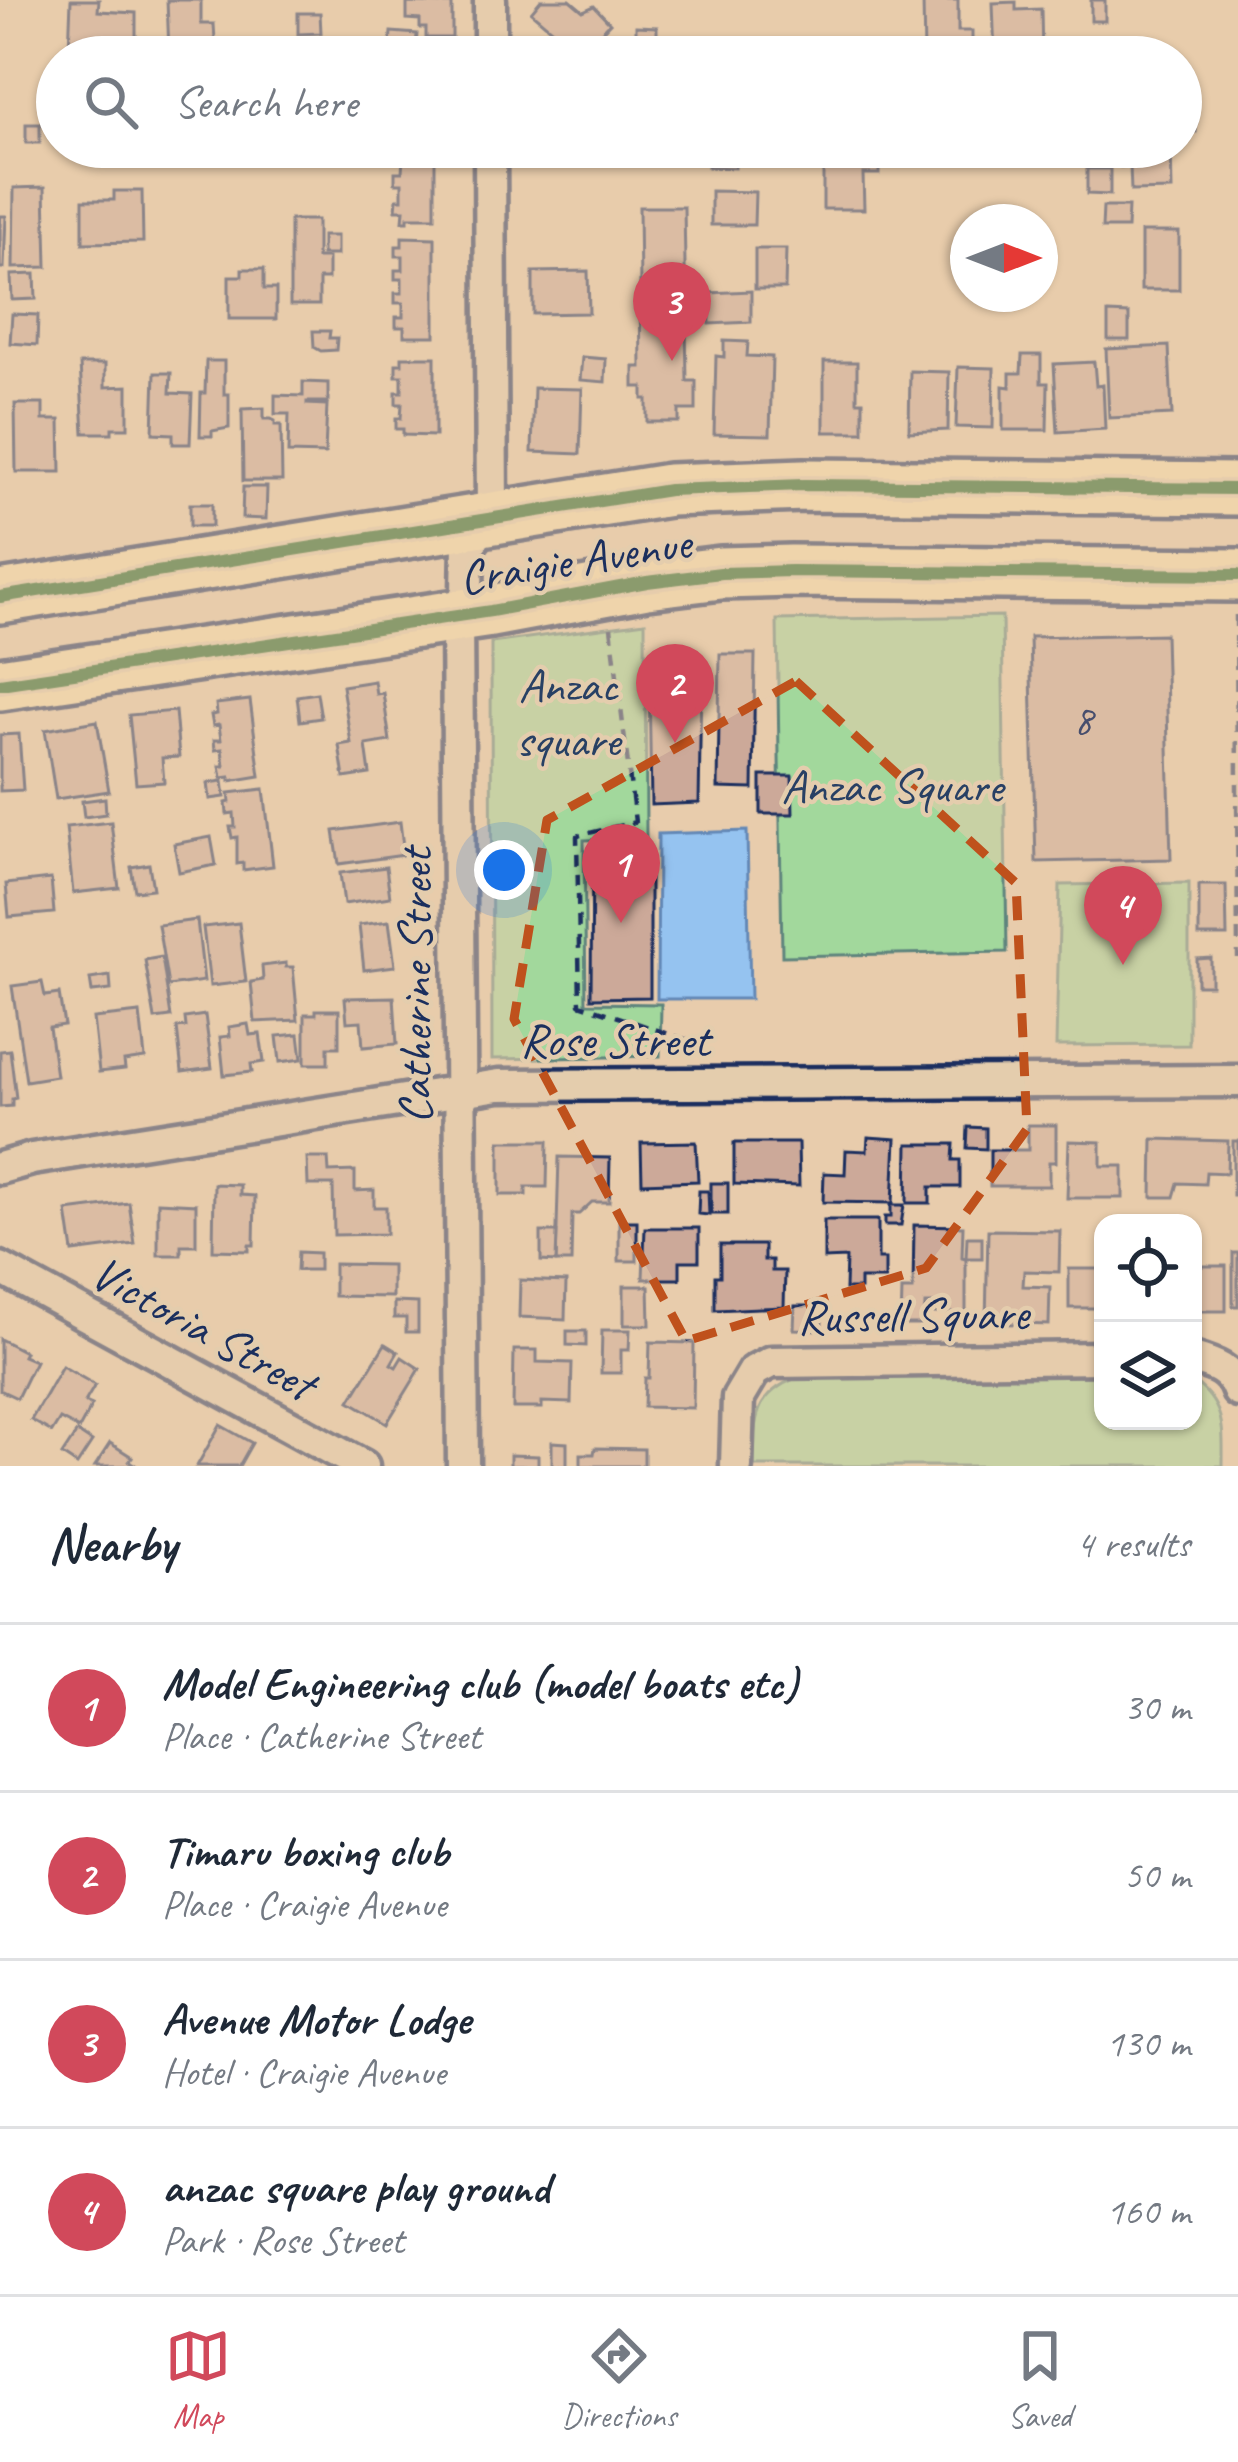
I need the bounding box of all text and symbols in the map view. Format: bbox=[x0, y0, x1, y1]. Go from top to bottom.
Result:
search box bbox=[36, 36, 1202, 168]
icon: search bbox=[78, 69, 144, 135]
text: Search here bbox=[174, 74, 357, 131]
north arrow bbox=[950, 204, 1058, 312]
pin: 3 bbox=[633, 262, 711, 361]
street label: Craigie Avenue bbox=[455, 512, 698, 608]
pin: 2 bbox=[636, 644, 714, 743]
park label: Anzac square bbox=[516, 655, 624, 770]
house number: 8 bbox=[1074, 694, 1097, 747]
park label: Anzac Square bbox=[781, 756, 1006, 816]
pin: 1 bbox=[582, 824, 660, 923]
your location bbox=[474, 840, 534, 900]
street label: Catherine Street bbox=[385, 844, 445, 1124]
pin: 4 bbox=[1084, 866, 1162, 965]
street label: Rose Street bbox=[520, 1010, 714, 1070]
map controls bbox=[1094, 1214, 1202, 1430]
button: locate bbox=[1094, 1214, 1202, 1322]
street label: Victoria Street bbox=[81, 1242, 330, 1417]
street label: Russell Square bbox=[797, 1283, 1033, 1347]
button: layers bbox=[1094, 1322, 1202, 1430]
text: Nearby bbox=[48, 1512, 176, 1576]
text: 4 results bbox=[1076, 1520, 1190, 1569]
text: Model Engineering club (model boats etc) bbox=[162, 1655, 798, 1712]
text: 1 bbox=[78, 1683, 96, 1732]
text: 30 m bbox=[1124, 1683, 1190, 1732]
text: Place · Catherine Street bbox=[162, 1712, 481, 1761]
text: Timaru boxing club bbox=[162, 1823, 449, 1880]
text: 2 bbox=[78, 1851, 96, 1900]
text: 50 m bbox=[1124, 1851, 1190, 1900]
text: Place · Craigie Avenue bbox=[162, 1880, 446, 1929]
text: Avenue Motor Lodge bbox=[162, 1991, 470, 2048]
text: 3 bbox=[78, 2019, 96, 2068]
text: 130 m bbox=[1106, 2019, 1190, 2068]
text: Hotel · Craigie Avenue bbox=[162, 2048, 446, 2097]
text: anzac square play ground bbox=[162, 2159, 549, 2216]
text: 4 bbox=[78, 2187, 96, 2236]
text: 160 m bbox=[1106, 2187, 1190, 2236]
text: Park · Rose Street bbox=[162, 2216, 404, 2265]
tab: Map bbox=[165, 2323, 231, 2437]
tab: Directions bbox=[562, 2323, 676, 2437]
tab: Saved bbox=[1007, 2323, 1073, 2437]

